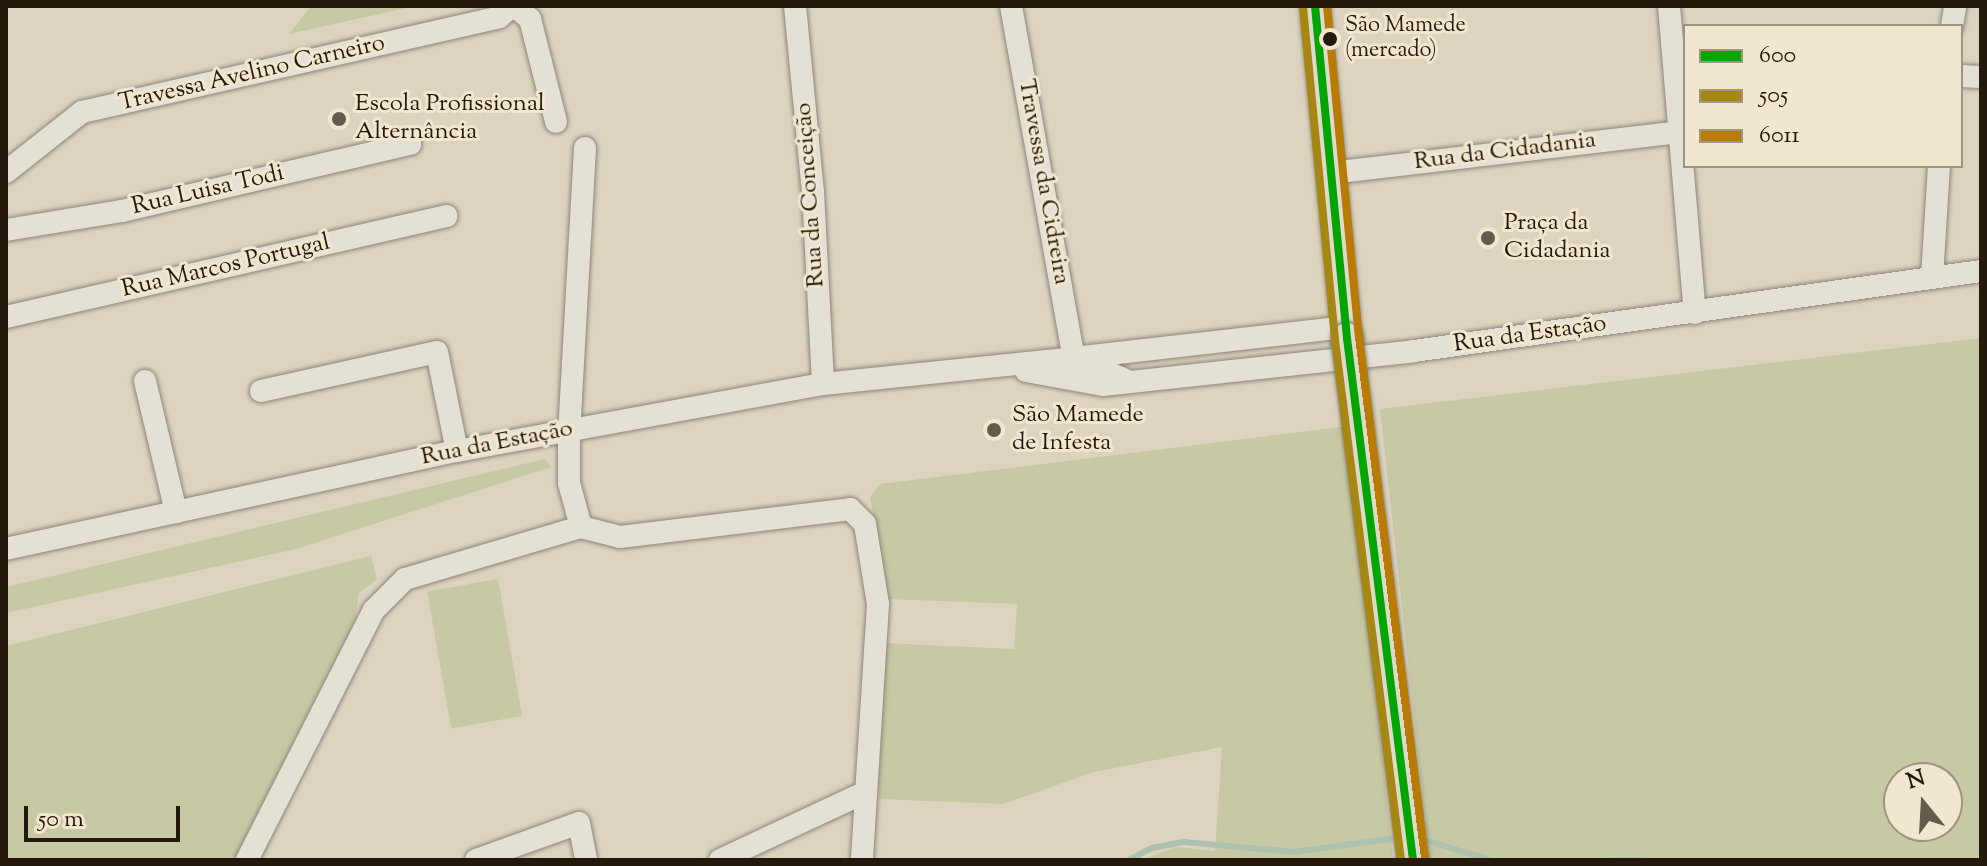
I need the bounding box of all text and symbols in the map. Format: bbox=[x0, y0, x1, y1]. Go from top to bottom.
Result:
place label: São Mamede (mercado) bbox=[1345, 13, 1466, 64]
legend bbox=[1683, 24, 1963, 168]
street label: Travessa Avelino Carneiro bbox=[116, 29, 388, 119]
marker: São Mamede (mercado) bbox=[1322, 31, 1338, 47]
text: 600 bbox=[1759, 39, 1796, 73]
street label: Travessa da Cidreira bbox=[1011, 77, 1075, 287]
text: 505 bbox=[1759, 79, 1788, 113]
place label: Escola Profissional Alternância bbox=[355, 91, 545, 147]
street label: Rua da Conceição bbox=[790, 101, 832, 289]
marker: Escola Profissional Alternância bbox=[330, 110, 348, 128]
text: 6011 bbox=[1759, 119, 1800, 153]
street label: Rua da Cidadania bbox=[1412, 127, 1598, 177]
street label: Rua Luisa Todi bbox=[129, 159, 287, 223]
place label: Praça da Cidadania bbox=[1504, 210, 1611, 266]
street label: Rua Marcos Portugal bbox=[119, 229, 333, 305]
marker: Praça da Cidadania bbox=[1479, 229, 1497, 247]
street label: Rua da Estação bbox=[1452, 310, 1608, 360]
place label: São Mamede de Infesta bbox=[1012, 402, 1144, 458]
street label: Rua da Estação bbox=[419, 415, 575, 473]
marker: São Mamede de Infesta bbox=[983, 419, 1005, 441]
north arrow bbox=[1883, 762, 1963, 842]
text: N bbox=[1903, 763, 1929, 799]
scale bar bbox=[28, 790, 184, 840]
text: 50 m bbox=[38, 803, 84, 837]

